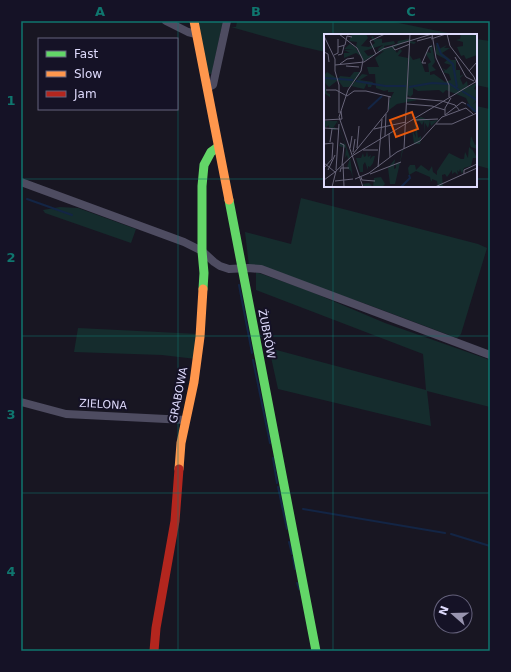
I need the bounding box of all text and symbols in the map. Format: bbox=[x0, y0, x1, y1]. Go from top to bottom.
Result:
text: A bbox=[95, 4, 105, 19]
text: B bbox=[251, 4, 261, 19]
text: C bbox=[406, 4, 416, 19]
inset map bbox=[324, 34, 477, 187]
legend bbox=[38, 38, 178, 110]
text: Fast bbox=[74, 47, 98, 61]
text: Slow bbox=[74, 67, 102, 81]
text: Jam bbox=[73, 87, 97, 101]
text: 1 bbox=[6, 93, 16, 108]
text: 2 bbox=[6, 250, 16, 265]
street label: ŻUBRÓW bbox=[255, 308, 278, 360]
street label: GRABOWA bbox=[167, 365, 190, 424]
street label: ZIELONA bbox=[79, 397, 128, 412]
text: 3 bbox=[6, 407, 16, 422]
text: 4 bbox=[6, 564, 16, 579]
north arrow bbox=[433, 594, 473, 634]
text: N bbox=[436, 604, 452, 617]

